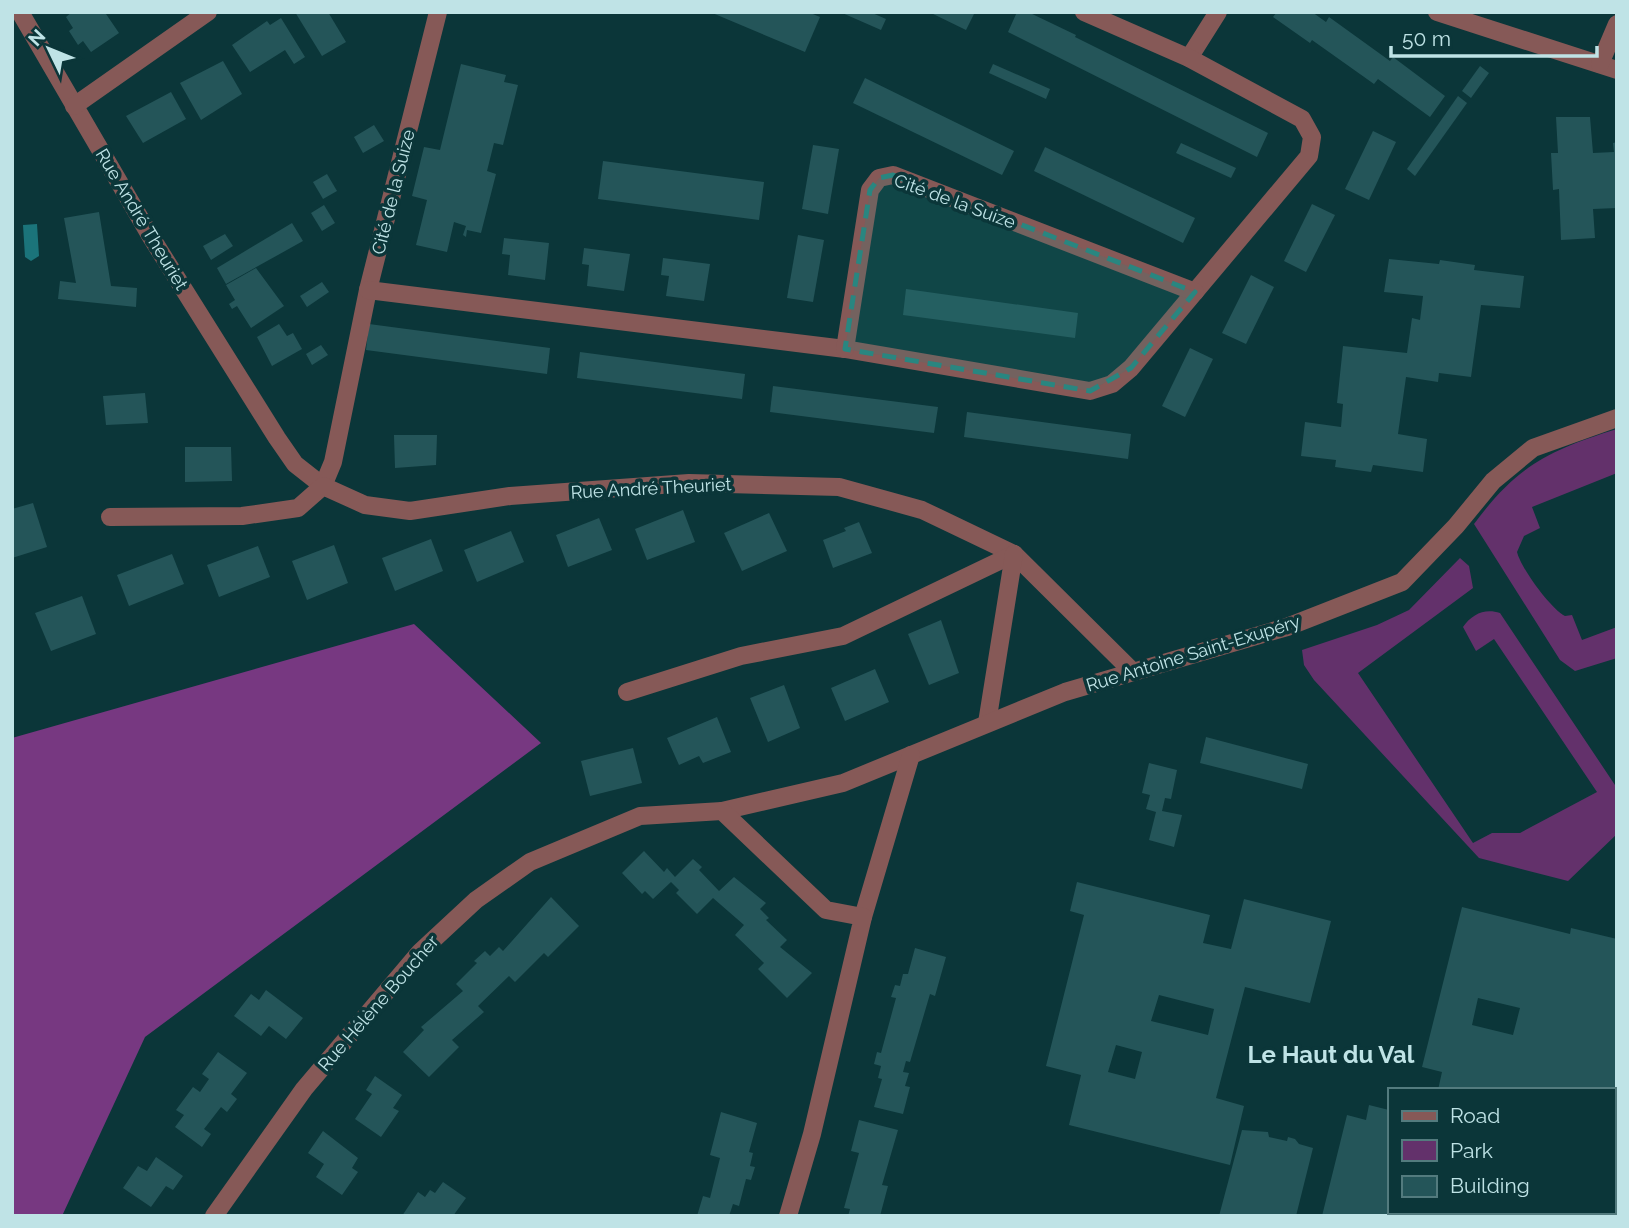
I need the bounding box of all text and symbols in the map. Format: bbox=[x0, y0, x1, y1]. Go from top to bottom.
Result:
north arrow bbox=[14, 14, 84, 84]
scale bar bbox=[1391, 14, 1598, 58]
text: N bbox=[24, 25, 50, 50]
text: 50 m bbox=[1402, 26, 1451, 51]
street label: Cité de la Suize bbox=[367, 127, 419, 257]
street label: Rue André Theuriet bbox=[92, 145, 192, 293]
street label: Cité de la Suize bbox=[891, 169, 1019, 233]
street label: Rue André Theuriet bbox=[570, 473, 732, 503]
street label: Rue Antoine Saint-Exupéry bbox=[1083, 610, 1303, 696]
street label: Rue Hélène Boucher bbox=[313, 930, 443, 1075]
district label: Le Haut du Val bbox=[1248, 1040, 1415, 1069]
legend bbox=[1388, 1088, 1615, 1214]
text: Road bbox=[1450, 1103, 1500, 1128]
text: Park bbox=[1450, 1138, 1493, 1163]
text: Building bbox=[1450, 1173, 1530, 1198]

